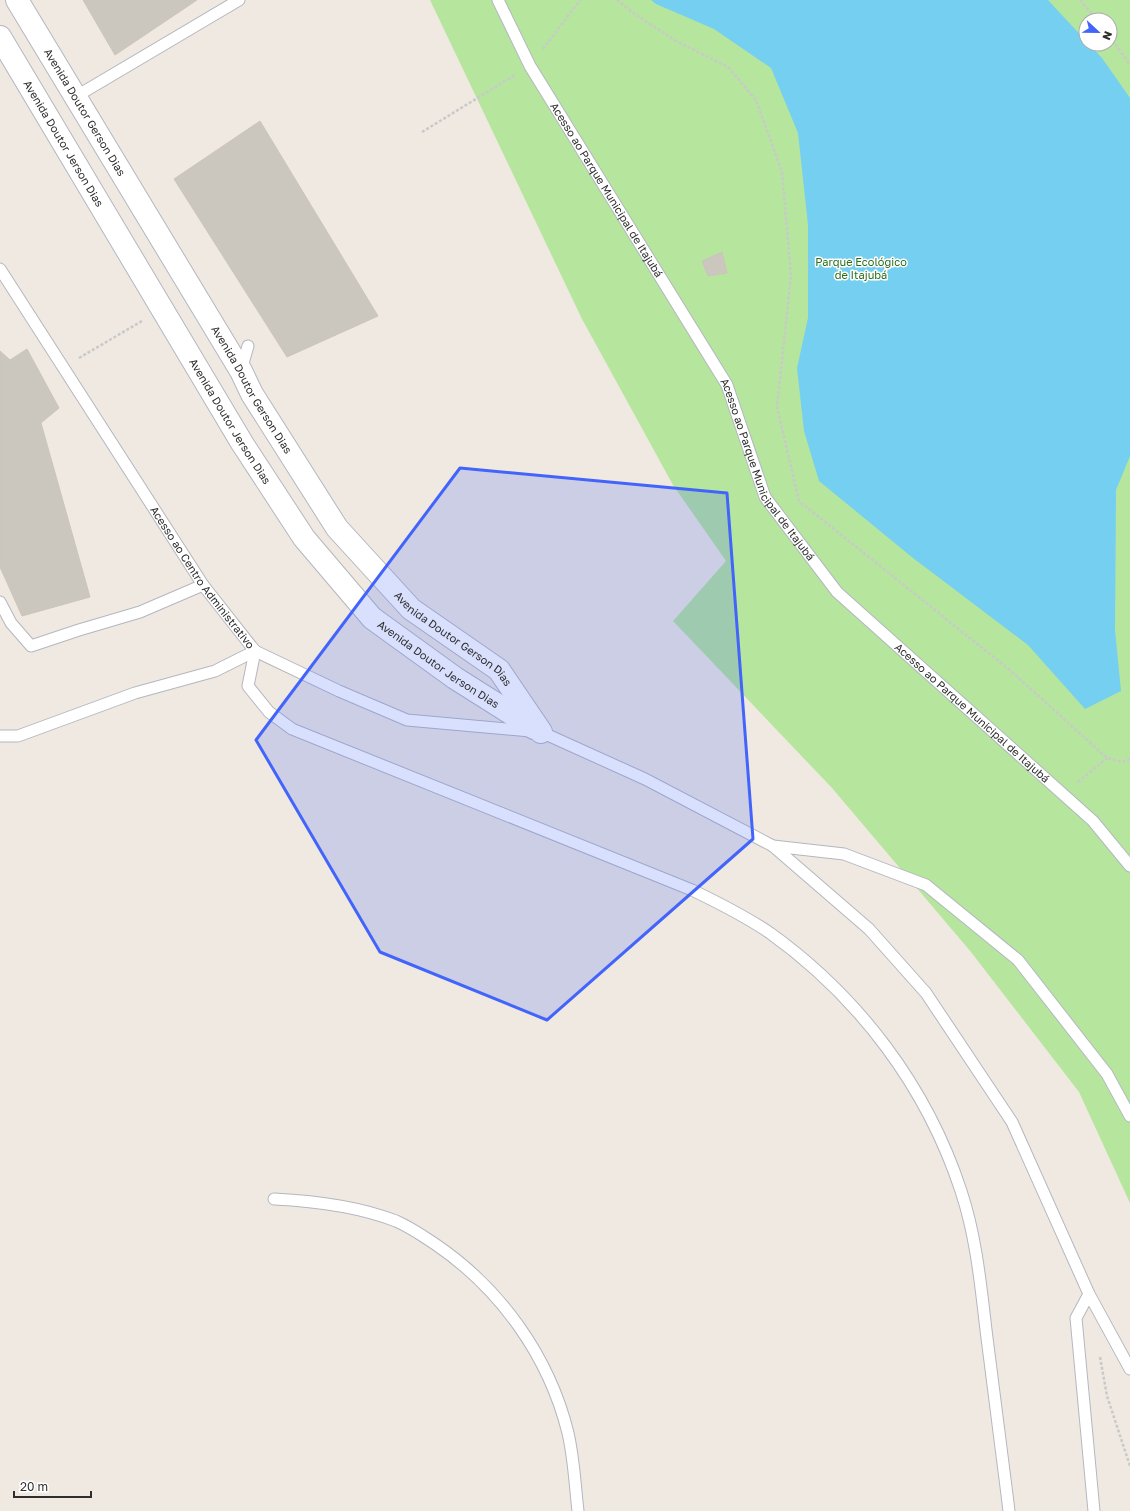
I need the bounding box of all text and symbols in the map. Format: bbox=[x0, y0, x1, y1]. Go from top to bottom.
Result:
north arrow bbox=[1078, 12, 1118, 52]
text: N bbox=[1100, 30, 1115, 42]
street label: Avenida Doutor Gerson Dias bbox=[42, 46, 129, 178]
street label: Avenida Doutor Jerson Dias bbox=[21, 78, 107, 209]
street label: Acesso ao Parque Municipal de Itajubá bbox=[548, 100, 666, 279]
park label: Parque Ecológico de Itajubá bbox=[815, 255, 907, 281]
street label: Avenida Doutor Gerson Dias bbox=[209, 323, 295, 456]
street label: Avenida Doutor Jerson Dias bbox=[187, 356, 274, 486]
street label: Acesso ao Parque Municipal de Itajubá bbox=[718, 376, 818, 563]
street label: Acesso ao Centro Administrativo bbox=[148, 503, 258, 651]
street label: Avenida Doutor Gerson Dias bbox=[392, 588, 515, 688]
street label: Avenida Doutor Jerson Dias bbox=[375, 617, 502, 710]
street label: Acesso ao Parque Municipal de Itajubá bbox=[892, 640, 1052, 785]
scale bar bbox=[14, 1473, 91, 1499]
text: 20 m bbox=[20, 1479, 48, 1494]

